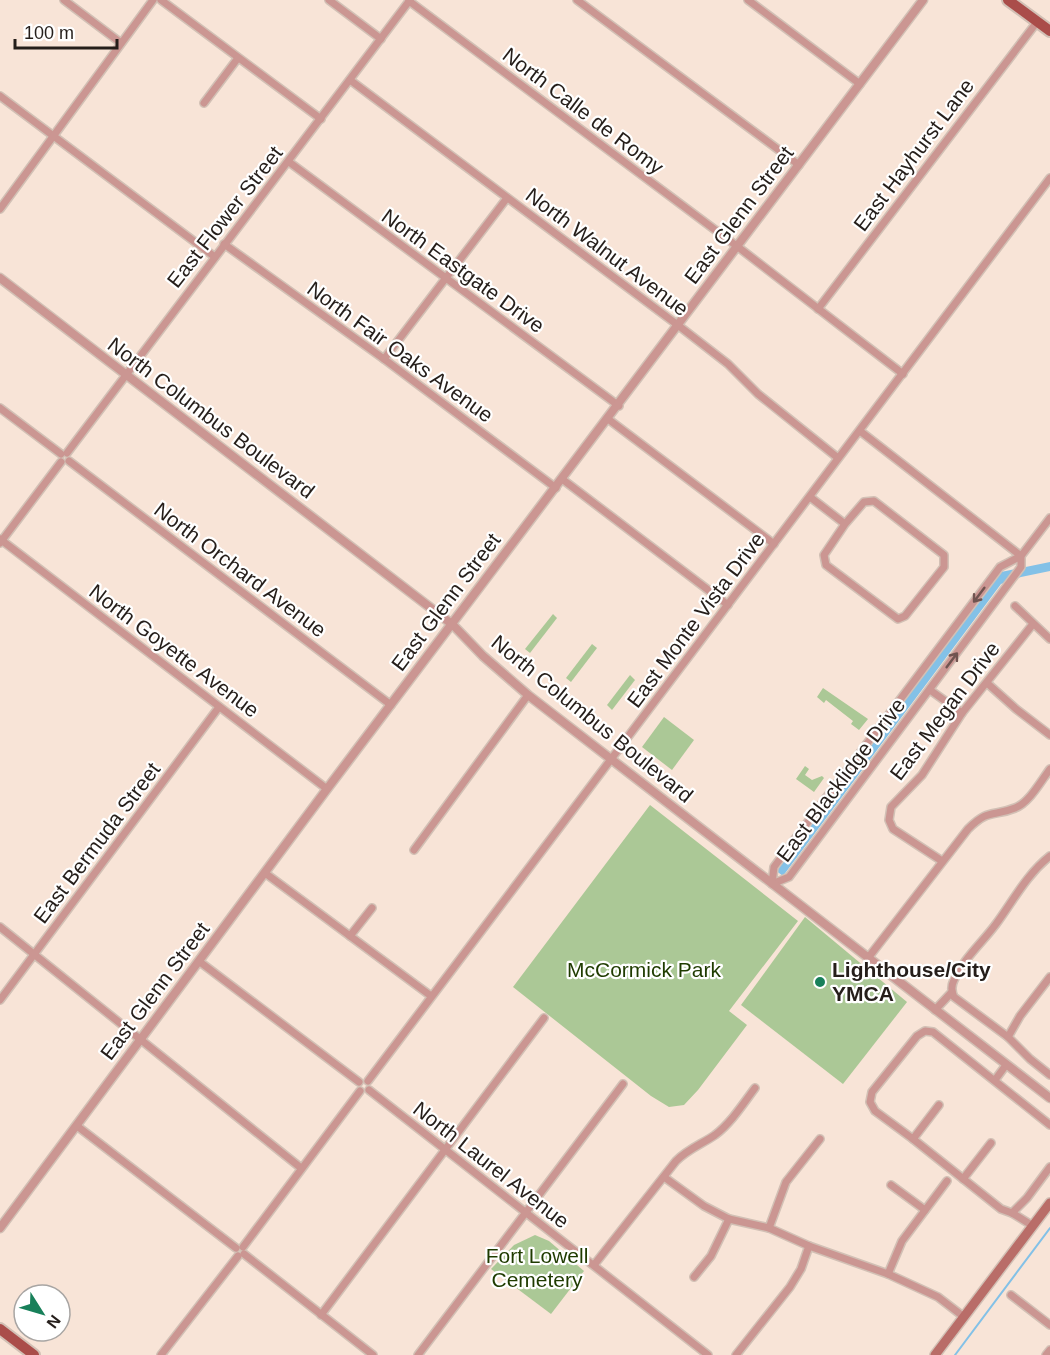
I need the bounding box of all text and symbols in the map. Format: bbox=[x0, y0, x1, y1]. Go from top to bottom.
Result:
scale bar bbox=[15, 12, 117, 50]
text: 100 m bbox=[24, 23, 74, 43]
street label: North Calle de Romy bbox=[499, 43, 668, 179]
street label: East Hayhurst Lane bbox=[849, 74, 978, 235]
street label: East Flower Street bbox=[162, 141, 287, 292]
street label: East Glenn Street bbox=[680, 141, 798, 288]
street label: North Walnut Avenue bbox=[522, 183, 693, 320]
street label: North Eastgate Drive bbox=[378, 204, 549, 337]
street label: North Fair Oaks Avenue bbox=[303, 277, 498, 427]
street label: North Columbus Boulevard bbox=[104, 333, 319, 503]
street label: North Orchard Avenue bbox=[150, 498, 331, 642]
street label: East Glenn Street bbox=[387, 528, 505, 675]
street label: East Monte Vista Drive bbox=[622, 528, 769, 712]
street label: North Goyette Avenue bbox=[85, 579, 264, 722]
one-way arrow bbox=[973, 587, 985, 603]
street label: North Columbus Boulevard bbox=[487, 630, 698, 807]
street label: East Megan Drive bbox=[885, 637, 1004, 784]
one-way arrow bbox=[946, 652, 958, 668]
street label: East Blacklidge Drive bbox=[772, 694, 909, 866]
street label: East Bermuda Street bbox=[29, 758, 165, 927]
street label: East Glenn Street bbox=[96, 917, 214, 1064]
park label: McCormick Park bbox=[567, 958, 721, 981]
place label: Lighthouse/City YMCA bbox=[832, 958, 991, 1005]
marker: Lighthouse/City YMCA bbox=[813, 975, 827, 989]
street label: North Laurel Avenue bbox=[409, 1097, 574, 1232]
park label: Fort Lowell Cemetery bbox=[486, 1244, 588, 1291]
north arrow bbox=[12, 1283, 72, 1343]
text: N bbox=[43, 1312, 64, 1331]

